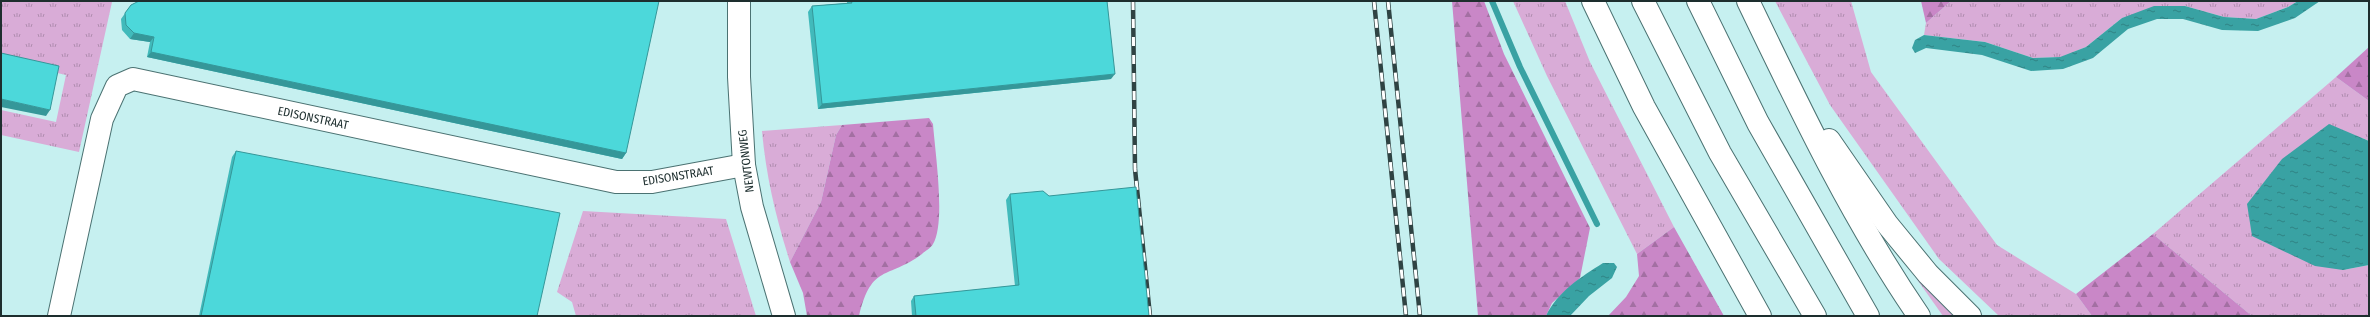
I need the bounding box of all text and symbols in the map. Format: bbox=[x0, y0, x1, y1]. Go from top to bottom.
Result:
street label: EDISONSTRAAT bbox=[276, 104, 350, 132]
street label: NEWTONWEG bbox=[735, 129, 757, 193]
street label: EDISONSTRAAT bbox=[641, 163, 715, 189]

